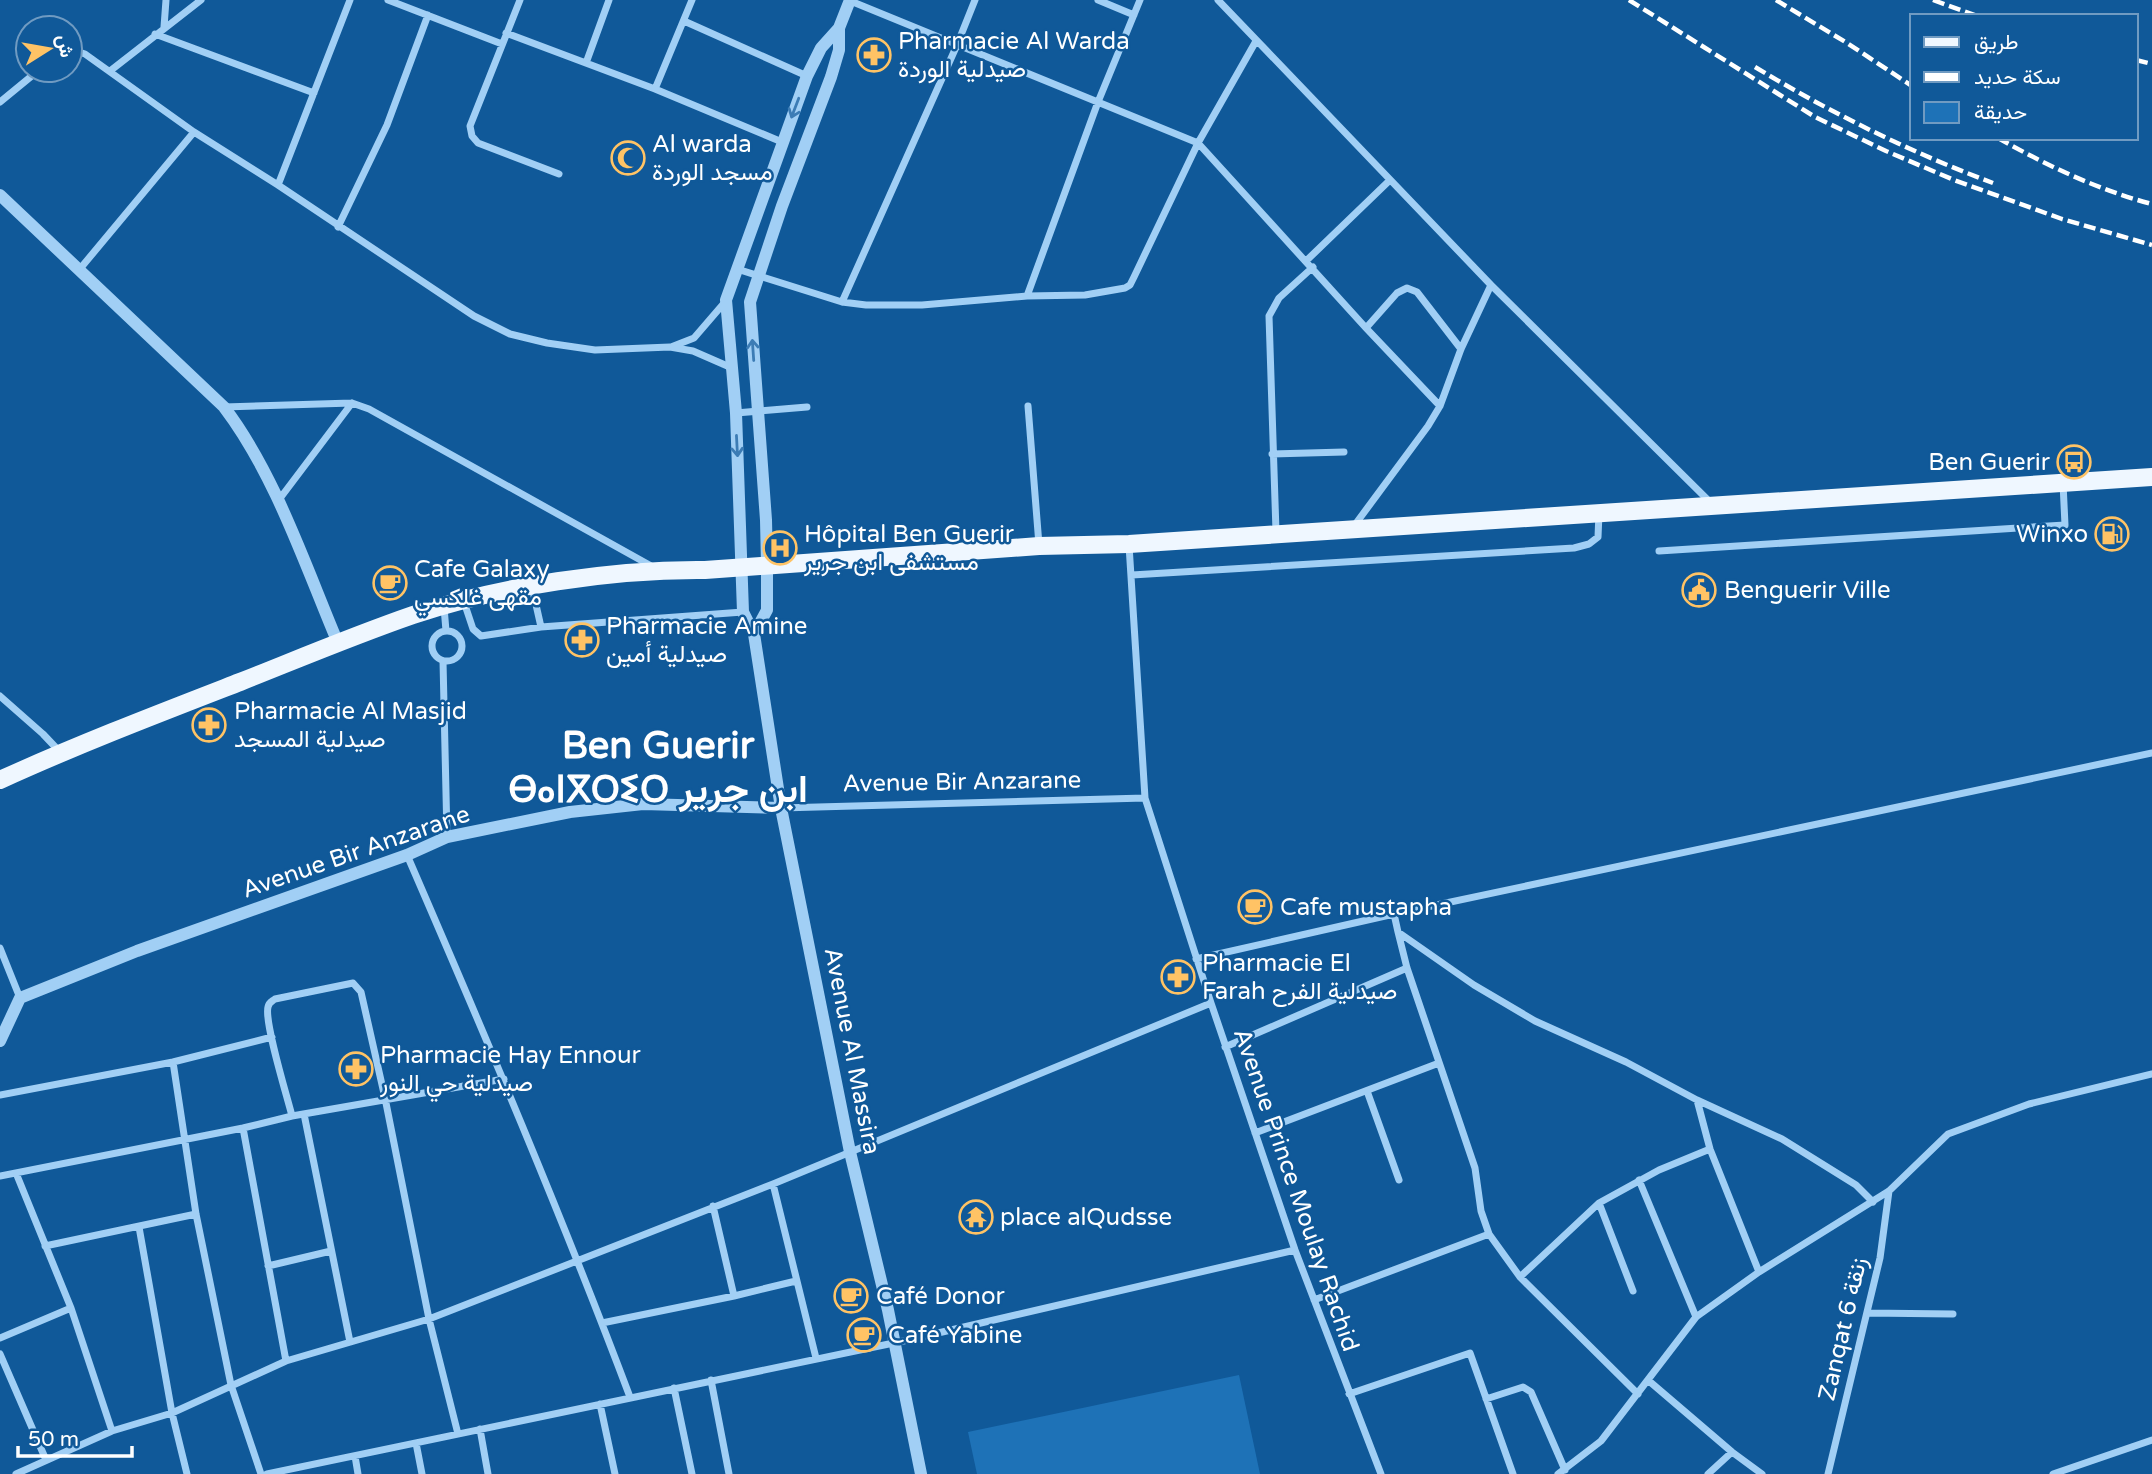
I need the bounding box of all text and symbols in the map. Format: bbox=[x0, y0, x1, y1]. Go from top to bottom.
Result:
north arrow bbox=[14, 14, 84, 84]
legend bbox=[1910, 14, 2138, 140]
place label: Pharmacie Al Warda صيدلية الوردة bbox=[898, 27, 1130, 84]
text: طريق bbox=[1974, 30, 2019, 55]
text: ش bbox=[52, 33, 78, 59]
pharmacy icon: Pharmacie Al Warda صيدلية الوردة bbox=[855, 36, 893, 74]
text: سكة حديد bbox=[1974, 65, 2061, 90]
one-way arrow bbox=[787, 97, 800, 119]
text: حديقة bbox=[1974, 100, 2027, 125]
place label: Al warda مسجد الوردة bbox=[652, 130, 773, 187]
mosque icon: Al warda مسجد الوردة bbox=[609, 139, 647, 177]
one-way arrow bbox=[746, 339, 759, 362]
one-way arrow bbox=[731, 434, 744, 457]
bus stop icon: Ben Guerir bbox=[2055, 443, 2093, 481]
place label: Ben Guerir bbox=[1928, 448, 2051, 477]
fuel station icon: Winxo bbox=[2093, 515, 2131, 553]
place label: Hôpital Ben Guerir مستشفى ابن جرير bbox=[803, 520, 1015, 577]
place label: Winxo bbox=[2016, 520, 2088, 549]
hospital icon: Hôpital Ben Guerir مستشفى ابن جرير bbox=[761, 529, 799, 567]
place label: Cafe Galaxy مقهى غلكسي bbox=[414, 555, 550, 616]
cafe icon: Cafe Galaxy مقهى غلكسي bbox=[371, 564, 409, 602]
public building icon: Benguerir Ville bbox=[1680, 571, 1718, 609]
place label: Benguerir Ville bbox=[1724, 576, 1891, 605]
place label: Pharmacie Amine صيدلية أمين bbox=[606, 612, 807, 669]
pharmacy icon: Pharmacie Amine صيدلية أمين bbox=[563, 621, 601, 659]
place label: Pharmacie Al Masjid صيدلية المسجد bbox=[234, 697, 467, 754]
pharmacy icon: Pharmacie Al Masjid صيدلية المسجد bbox=[190, 706, 228, 744]
district label: Ben Guerir ⴱⴰⵏⴳⵔⵉⵔ ابن جرير bbox=[508, 723, 808, 813]
street label: Avenue Bir Anzarane bbox=[842, 765, 1082, 799]
street label: Avenue Bir Anzarane bbox=[238, 799, 474, 905]
cafe icon: Cafe mustapha bbox=[1236, 888, 1274, 926]
place label: Cafe mustapha bbox=[1280, 893, 1452, 922]
street label: Avenue Al Massira bbox=[818, 945, 886, 1157]
place label: Pharmacie El Farah صيدلية الفرح bbox=[1202, 949, 1397, 1007]
pharmacy icon: Pharmacie El Farah صيدلية الفرح bbox=[1159, 958, 1197, 996]
street label: Avenue Prince Moulay Rachid bbox=[1227, 1025, 1365, 1355]
place label: Pharmacie Hay Ennour صيدلية حي النور bbox=[379, 1041, 641, 1102]
pharmacy icon: Pharmacie Hay Ennour صيدلية حي النور bbox=[337, 1050, 375, 1088]
temple icon: place alQudsse bbox=[957, 1198, 995, 1236]
place label: place alQudsse bbox=[1000, 1203, 1172, 1232]
street label: Zanqat 6 زنقة bbox=[1812, 1254, 1874, 1404]
cafe icon: Café Donor bbox=[832, 1277, 870, 1315]
place label: Café Donor bbox=[876, 1282, 1006, 1311]
cafe icon: Café Yabine bbox=[845, 1316, 883, 1354]
place label: Café Yabine bbox=[888, 1321, 1022, 1350]
scale bar bbox=[18, 1414, 131, 1458]
text: 50 m bbox=[28, 1427, 79, 1452]

